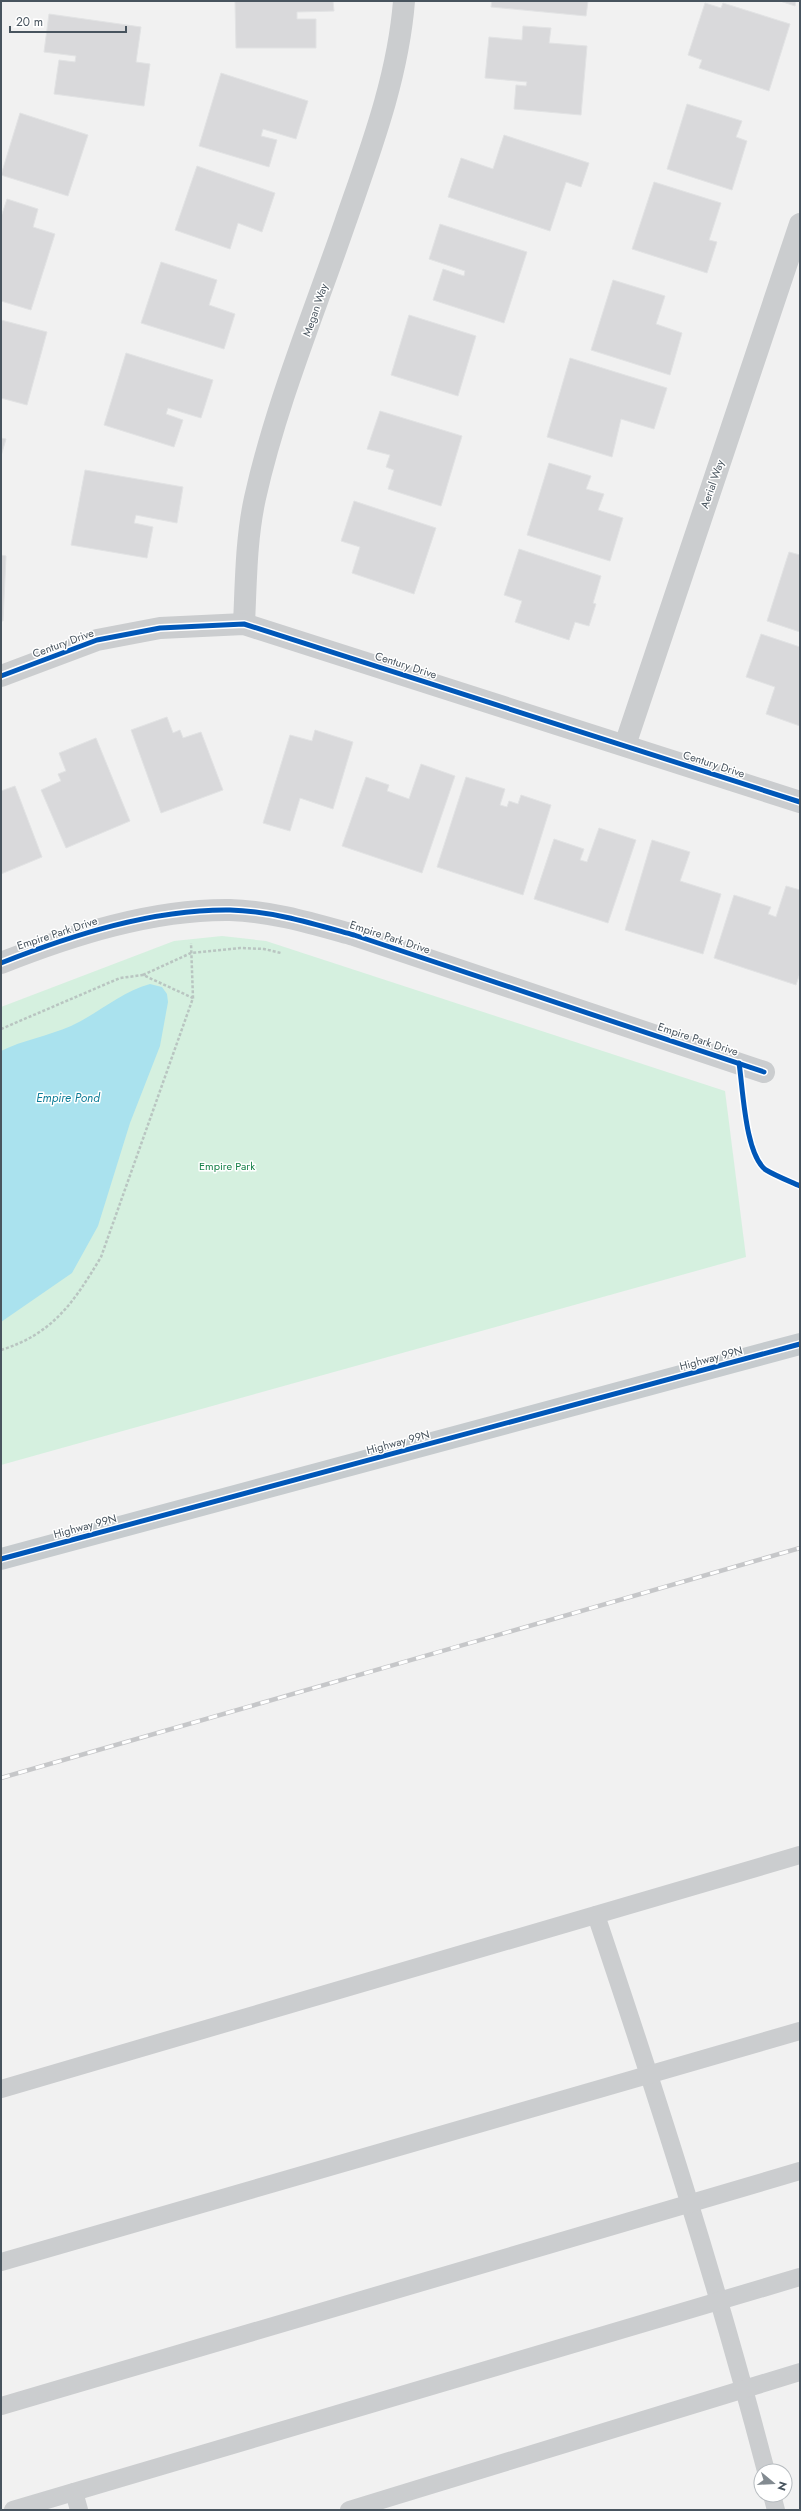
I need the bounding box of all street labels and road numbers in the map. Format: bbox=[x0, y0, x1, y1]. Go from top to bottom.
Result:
street label: Megan Way bbox=[298, 281, 332, 339]
street label: Aerial Way bbox=[696, 457, 728, 511]
street label: Century Drive bbox=[30, 624, 96, 661]
street label: Century Drive bbox=[373, 647, 439, 683]
street label: Century Drive bbox=[681, 746, 747, 782]
street label: Empire Park Drive bbox=[15, 912, 100, 954]
street label: Empire Park Drive bbox=[348, 916, 433, 958]
street label: Empire Park Drive bbox=[656, 1018, 741, 1060]
street label: Highway 99N bbox=[678, 1342, 744, 1374]
street label: Highway 99N bbox=[365, 1426, 431, 1458]
street label: Highway 99N bbox=[52, 1510, 118, 1542]

